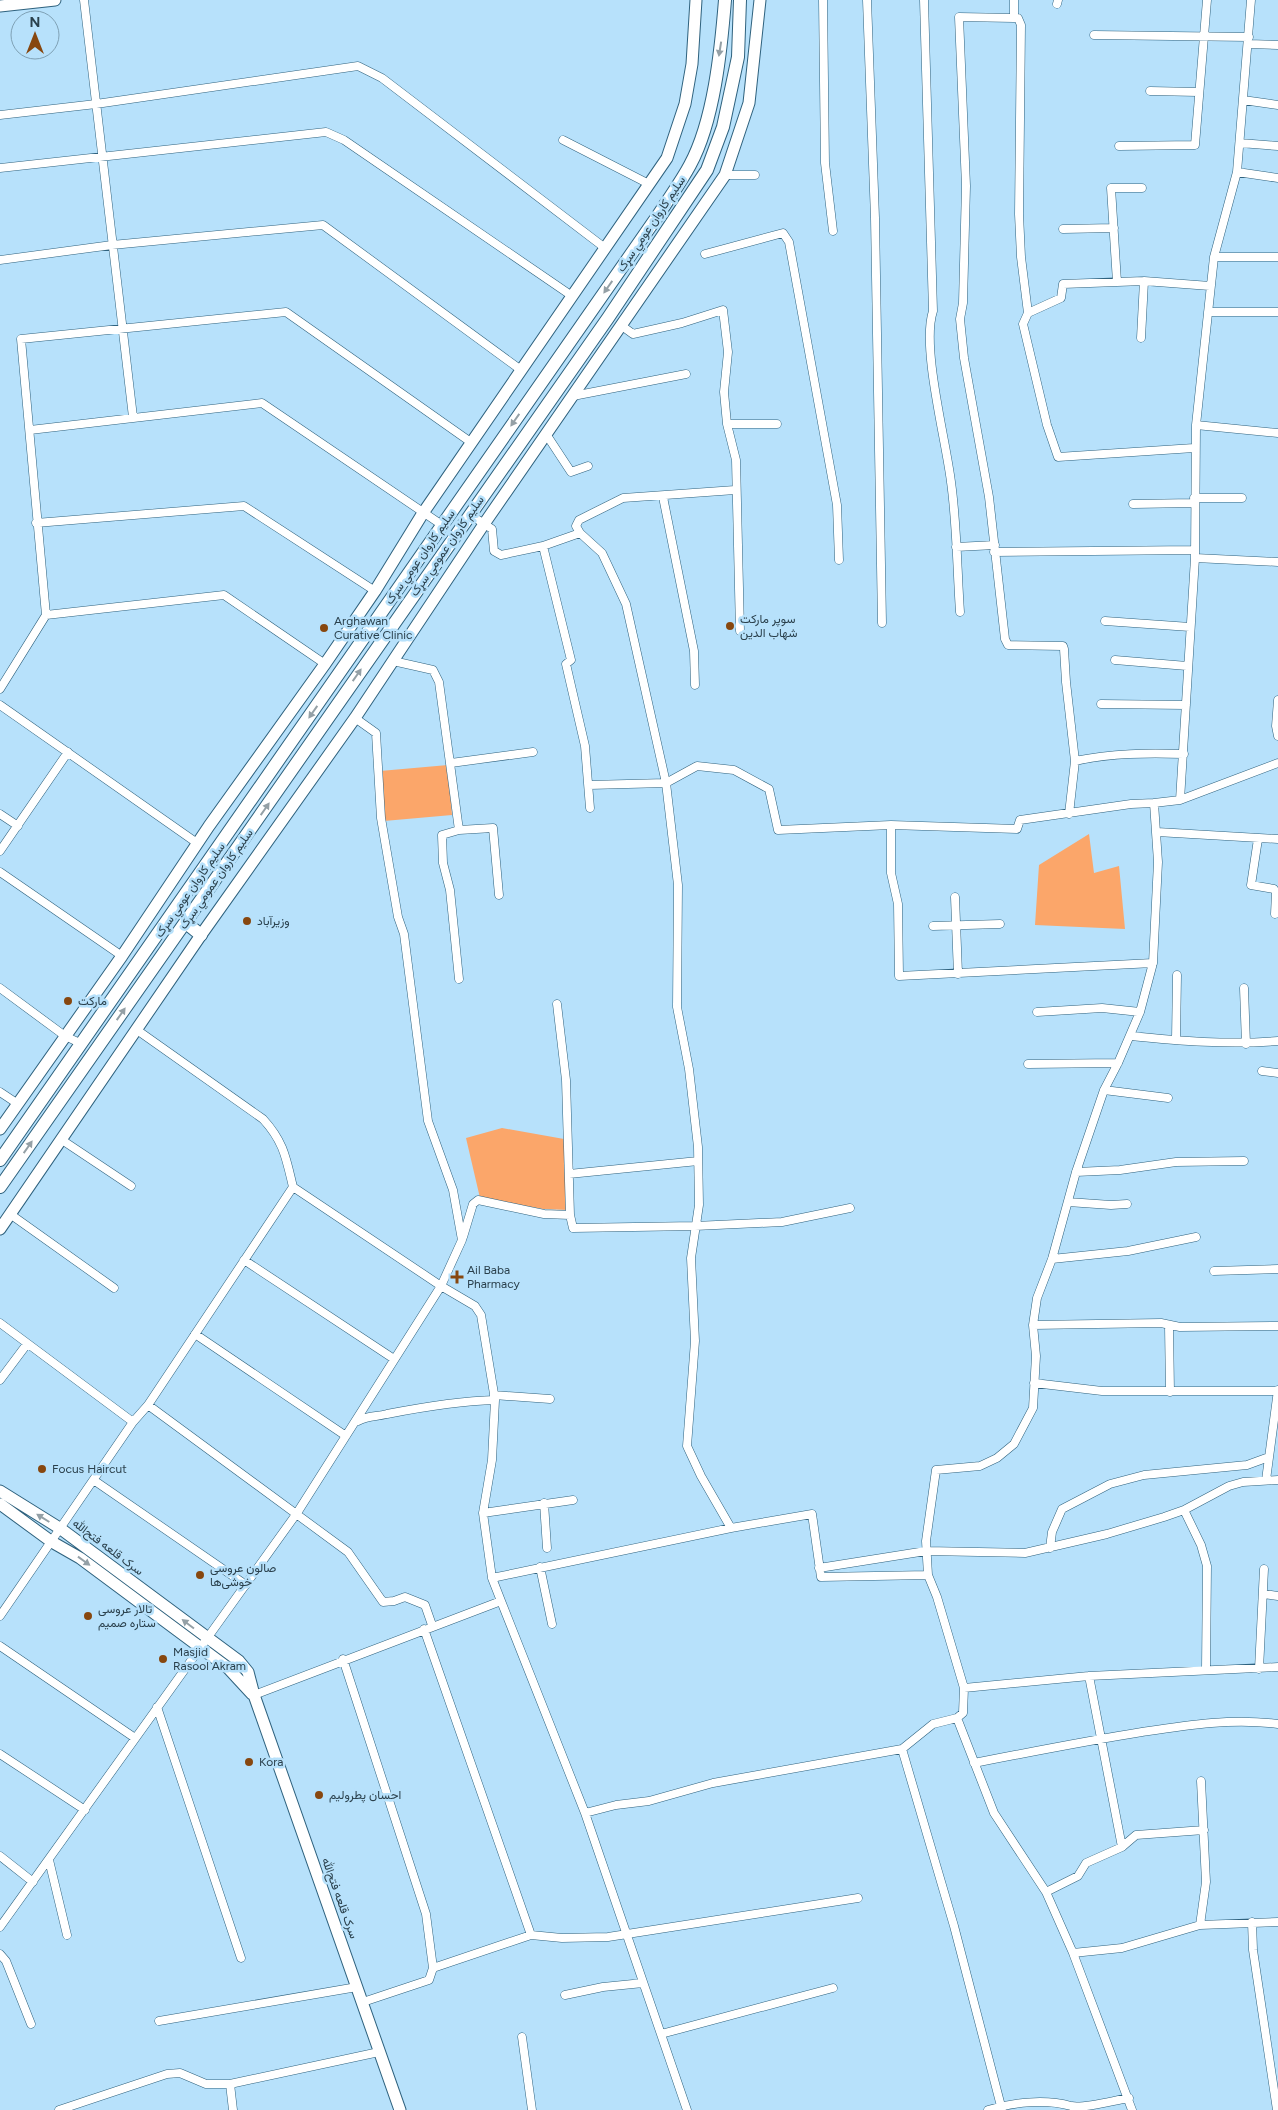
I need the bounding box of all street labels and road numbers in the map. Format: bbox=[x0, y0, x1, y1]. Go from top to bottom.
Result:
street label: سلیم کاروان عومي سړک bbox=[614, 174, 691, 276]
street label: سلیم کاروان عمومي سړک bbox=[407, 493, 489, 601]
street label: سلیم کاروان عومي سړک bbox=[382, 507, 460, 609]
street label: سلیم کاروان عمومي سړک bbox=[176, 826, 258, 934]
street label: سلیم کاروان عومي سړک bbox=[152, 840, 230, 942]
street label: سرک قلعه فتح‌الله bbox=[69, 1516, 146, 1580]
street label: سرک قلعه فتح‌الله bbox=[317, 1856, 361, 1941]

